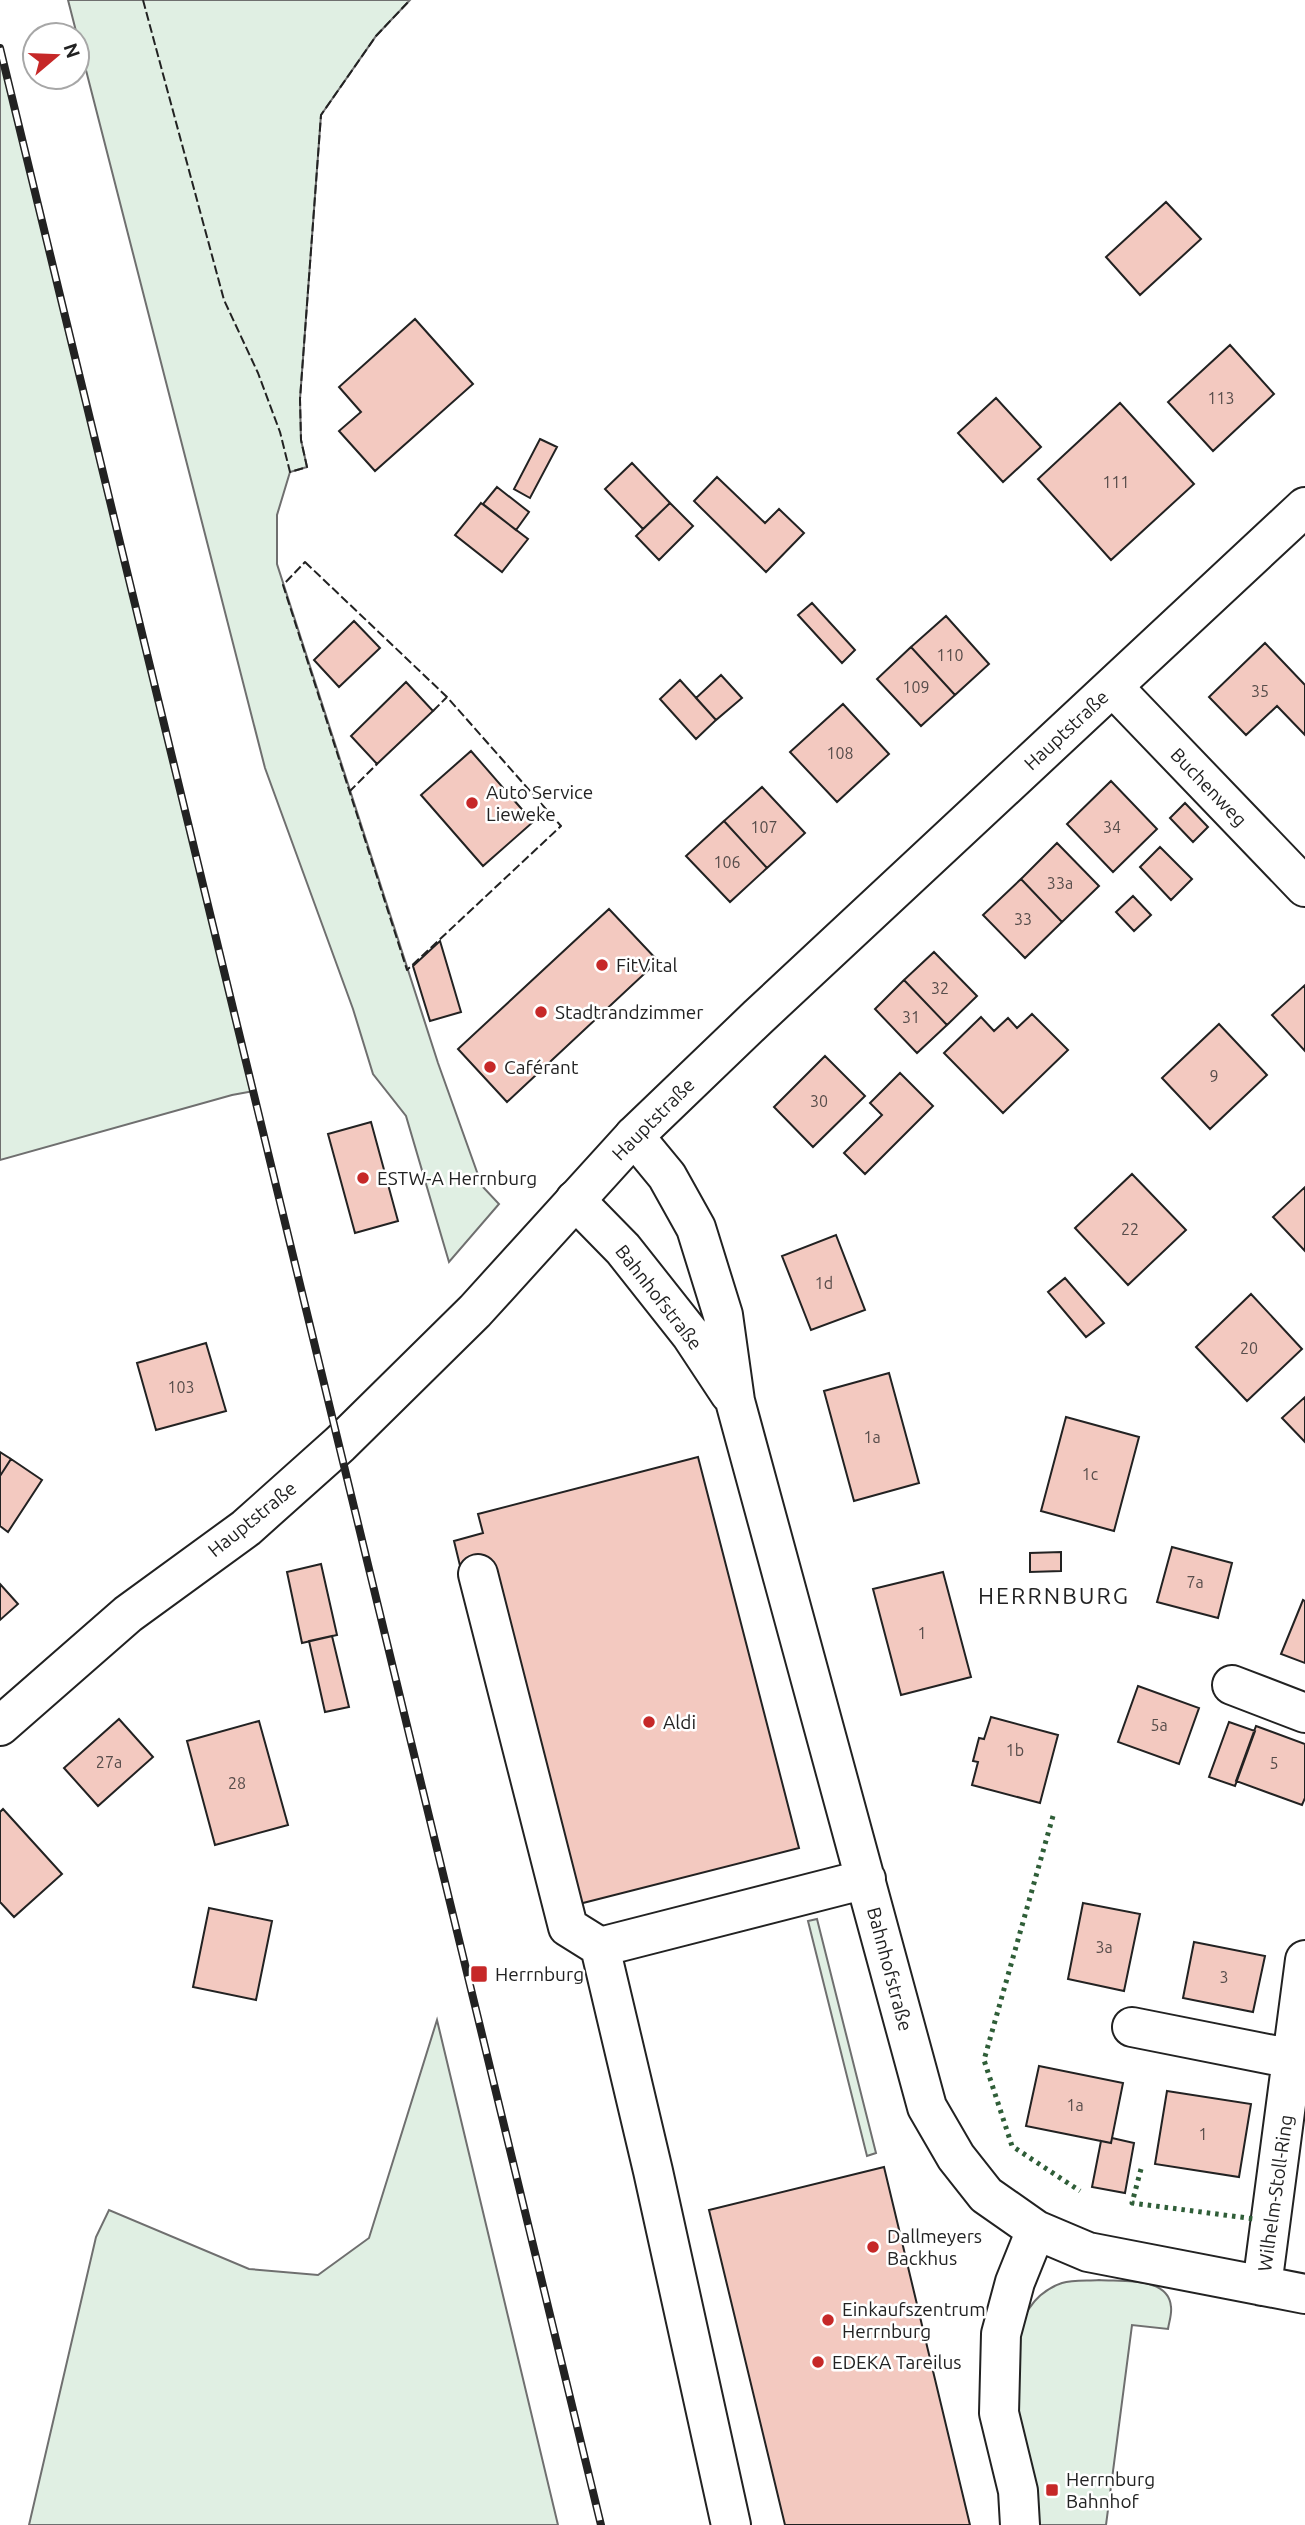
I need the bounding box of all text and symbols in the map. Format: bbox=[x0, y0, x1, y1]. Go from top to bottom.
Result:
north arrow bbox=[21, 21, 91, 91]
text: N bbox=[59, 40, 85, 61]
house number: 113 bbox=[1207, 389, 1235, 407]
house number: 111 bbox=[1102, 473, 1130, 491]
house number: 110 bbox=[936, 646, 964, 664]
house number: 109 bbox=[902, 678, 930, 696]
house number: 35 bbox=[1251, 682, 1269, 700]
street label: Hauptstraße bbox=[1019, 685, 1113, 775]
street label: Buchenweg bbox=[1166, 743, 1252, 831]
house number: 108 bbox=[826, 744, 854, 762]
place label: Auto Service Lieweke bbox=[486, 781, 593, 825]
marker: Auto Service Lieweke bbox=[464, 795, 480, 811]
house number: 107 bbox=[750, 818, 778, 836]
house number: 34 bbox=[1103, 818, 1121, 836]
house number: 106 bbox=[713, 853, 741, 871]
house number: 33a bbox=[1047, 874, 1073, 892]
house number: 33 bbox=[1014, 910, 1032, 928]
place label: FitVital bbox=[616, 954, 678, 976]
marker: FitVital bbox=[594, 957, 610, 973]
house number: 32 bbox=[931, 979, 949, 997]
place label: Stadtrandzimmer bbox=[555, 1001, 704, 1023]
marker: Stadtrandzimmer bbox=[533, 1004, 549, 1020]
house number: 31 bbox=[902, 1008, 920, 1026]
place label: Caférant bbox=[504, 1056, 579, 1078]
marker: Caférant bbox=[482, 1059, 498, 1075]
house number: 9 bbox=[1209, 1067, 1219, 1085]
street label: Hauptstraße bbox=[607, 1073, 699, 1165]
house number: 30 bbox=[810, 1092, 828, 1110]
place label: ESTW-A Herrnburg bbox=[377, 1167, 537, 1189]
marker: ESTW-A Herrnburg bbox=[355, 1170, 371, 1186]
house number: 22 bbox=[1121, 1220, 1139, 1238]
street label: Bahnhofstraße bbox=[611, 1240, 707, 1354]
house number: 1d bbox=[815, 1274, 833, 1292]
house number: 20 bbox=[1240, 1339, 1258, 1357]
house number: 103 bbox=[167, 1378, 195, 1396]
house number: 1a bbox=[863, 1428, 881, 1446]
house number: 1c bbox=[1082, 1465, 1099, 1483]
street label: Hauptstraße bbox=[203, 1477, 301, 1561]
house number: 7a bbox=[1186, 1573, 1204, 1591]
district label: HERRNBURG bbox=[978, 1583, 1130, 1608]
house number: 1 bbox=[917, 1624, 927, 1642]
place label: Aldi bbox=[663, 1711, 696, 1733]
marker: Aldi bbox=[641, 1714, 657, 1730]
house number: 5a bbox=[1150, 1716, 1168, 1734]
house number: 1b bbox=[1006, 1741, 1024, 1759]
house number: 27a bbox=[96, 1753, 122, 1771]
house number: 5 bbox=[1269, 1754, 1279, 1772]
house number: 28 bbox=[228, 1774, 246, 1792]
street label: Bahnhofstraße bbox=[863, 1905, 917, 2033]
house number: 3a bbox=[1095, 1938, 1113, 1956]
place label: Herrnburg bbox=[495, 1963, 584, 1985]
marker: Herrnburg bbox=[469, 1964, 489, 1984]
house number: 3 bbox=[1219, 1968, 1229, 1986]
house number: 1a bbox=[1066, 2096, 1084, 2114]
street label: Wilhelm-Stoll-Ring bbox=[1253, 2113, 1297, 2273]
house number: 1 bbox=[1198, 2125, 1208, 2143]
place label: Dallmeyers Backhus bbox=[887, 2225, 982, 2269]
marker: Dallmeyers Backhus bbox=[865, 2239, 881, 2255]
place label: Einkaufszentrum Herrnburg bbox=[842, 2298, 986, 2342]
marker: Einkaufszentrum Herrnburg bbox=[820, 2312, 836, 2328]
place label: EDEKA Tareilus bbox=[832, 2351, 962, 2373]
marker: EDEKA Tareilus bbox=[810, 2354, 826, 2370]
place label: Herrnburg Bahnhof bbox=[1066, 2468, 1155, 2512]
marker: Herrnburg Bahnhof bbox=[1044, 2482, 1060, 2498]

